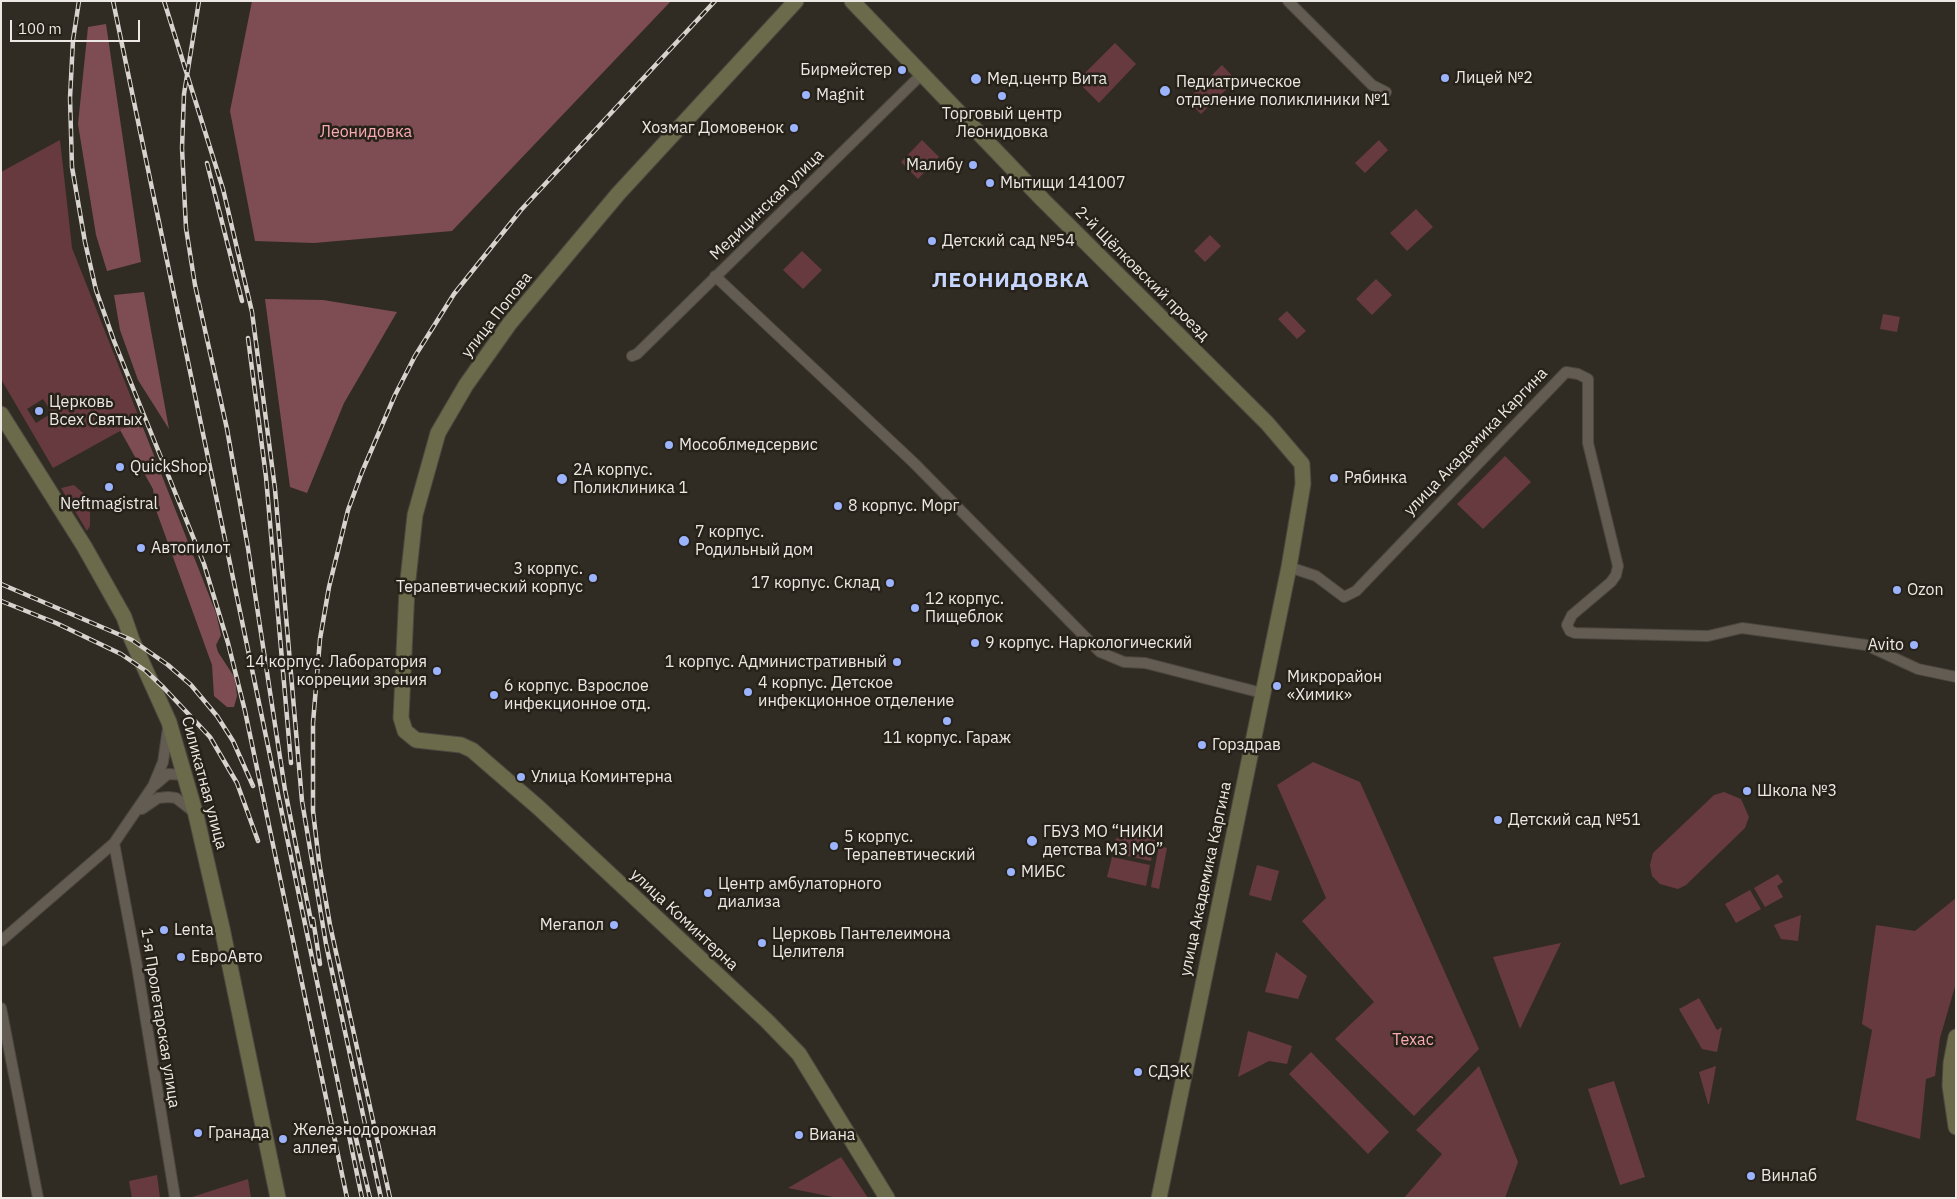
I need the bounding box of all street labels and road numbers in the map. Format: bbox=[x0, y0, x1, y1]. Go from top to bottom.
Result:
street label: Медицинская улица bbox=[706, 146, 828, 264]
street label: 2-й Щёлковский проезд bbox=[1071, 203, 1213, 345]
street label: улица Попова bbox=[458, 268, 536, 362]
street label: улица Академика Каргина bbox=[1400, 364, 1552, 520]
street label: Силикатная улица bbox=[177, 714, 231, 852]
street label: улица Академика Каргина bbox=[1176, 780, 1236, 978]
street label: улица Коминтерна bbox=[626, 865, 742, 975]
street label: 1-я Пролетарская улица bbox=[136, 926, 184, 1110]

